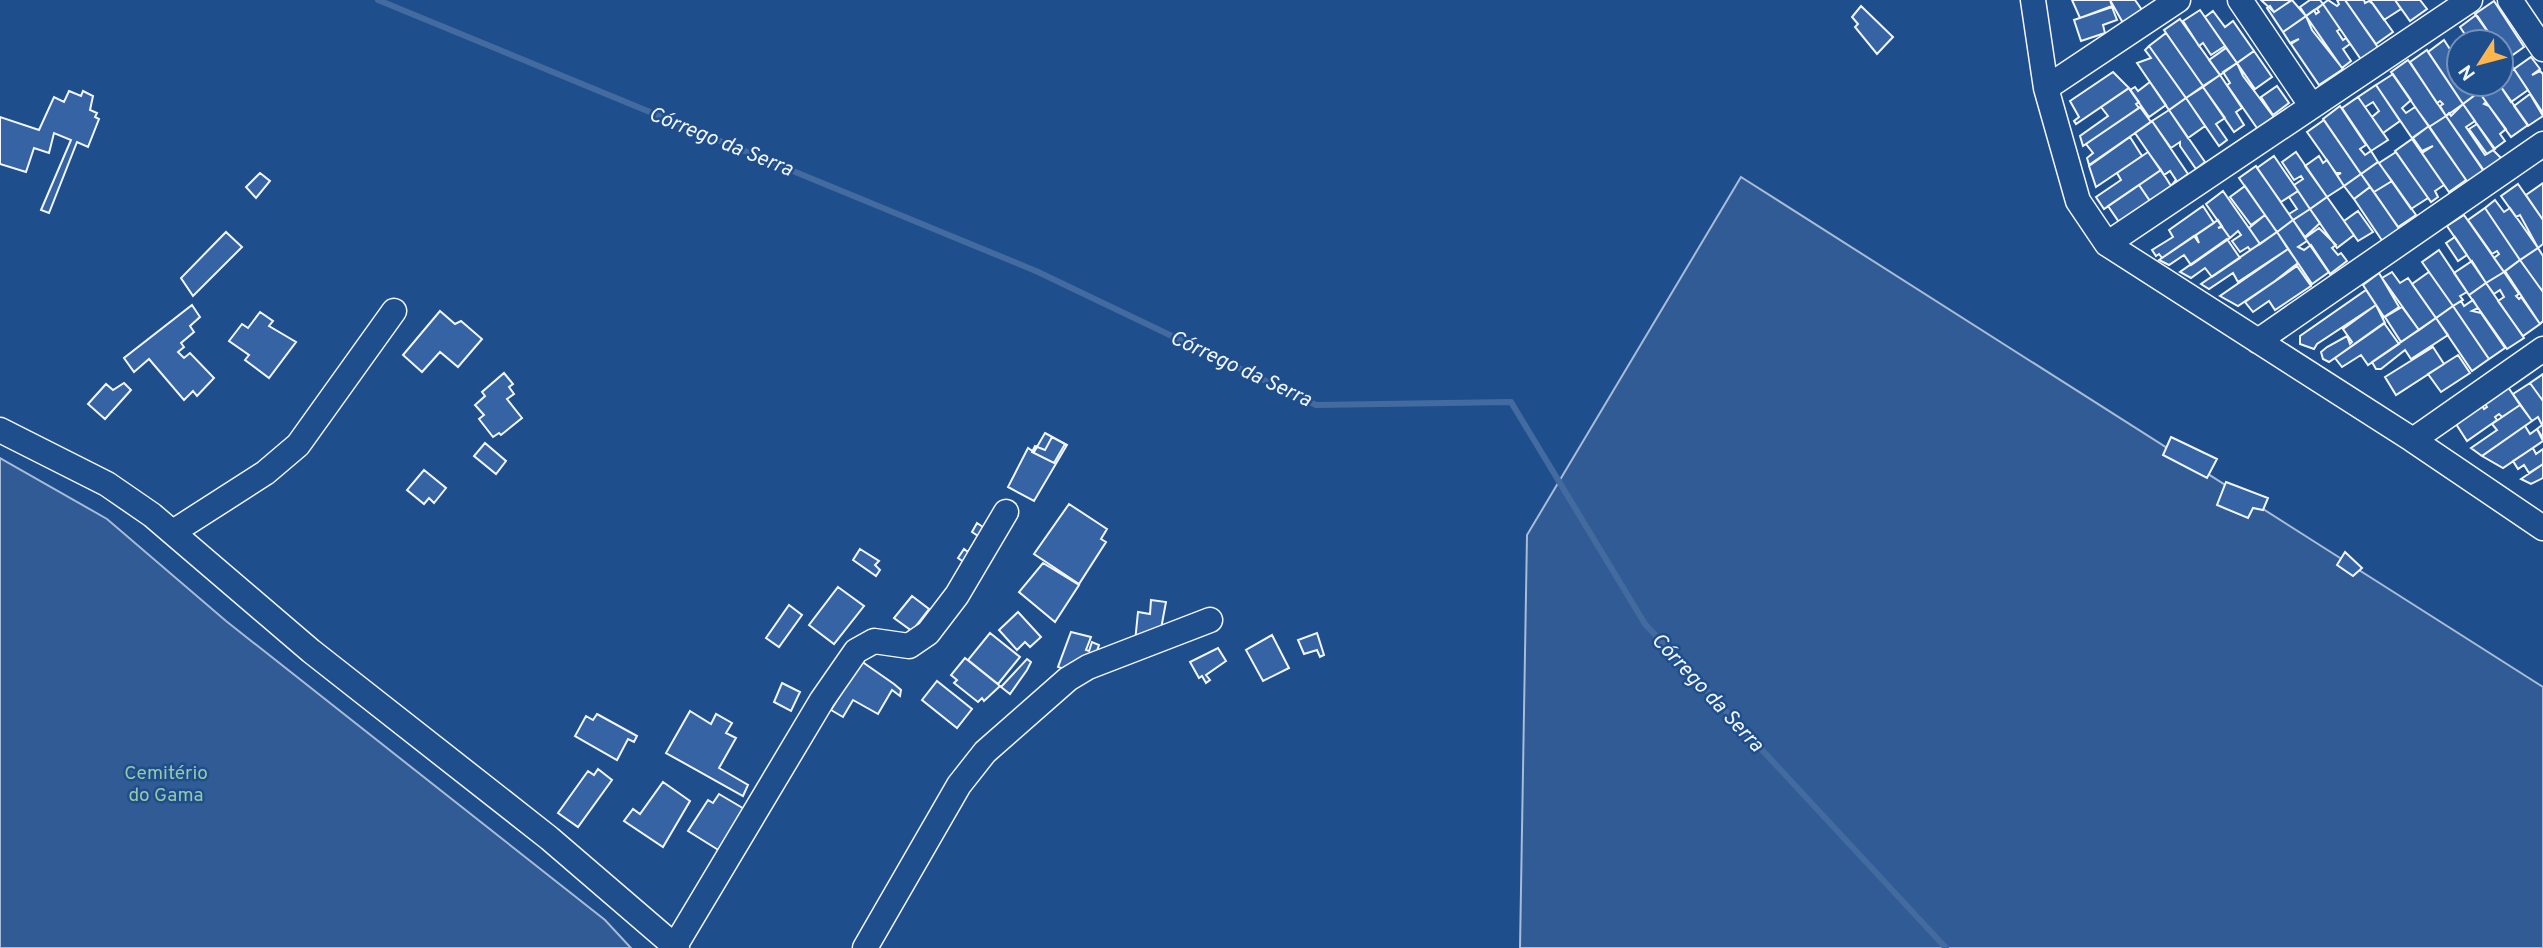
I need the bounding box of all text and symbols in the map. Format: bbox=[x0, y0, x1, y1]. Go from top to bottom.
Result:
north arrow bbox=[2445, 28, 2515, 98]
text: N bbox=[2454, 59, 2482, 84]
water label: Córrego da Serra bbox=[644, 101, 797, 184]
water label: Córrego da Serra bbox=[1165, 325, 1316, 414]
water label: Córrego da Serra bbox=[1645, 628, 1769, 759]
park label: Cemitério do Gama bbox=[124, 762, 208, 808]

